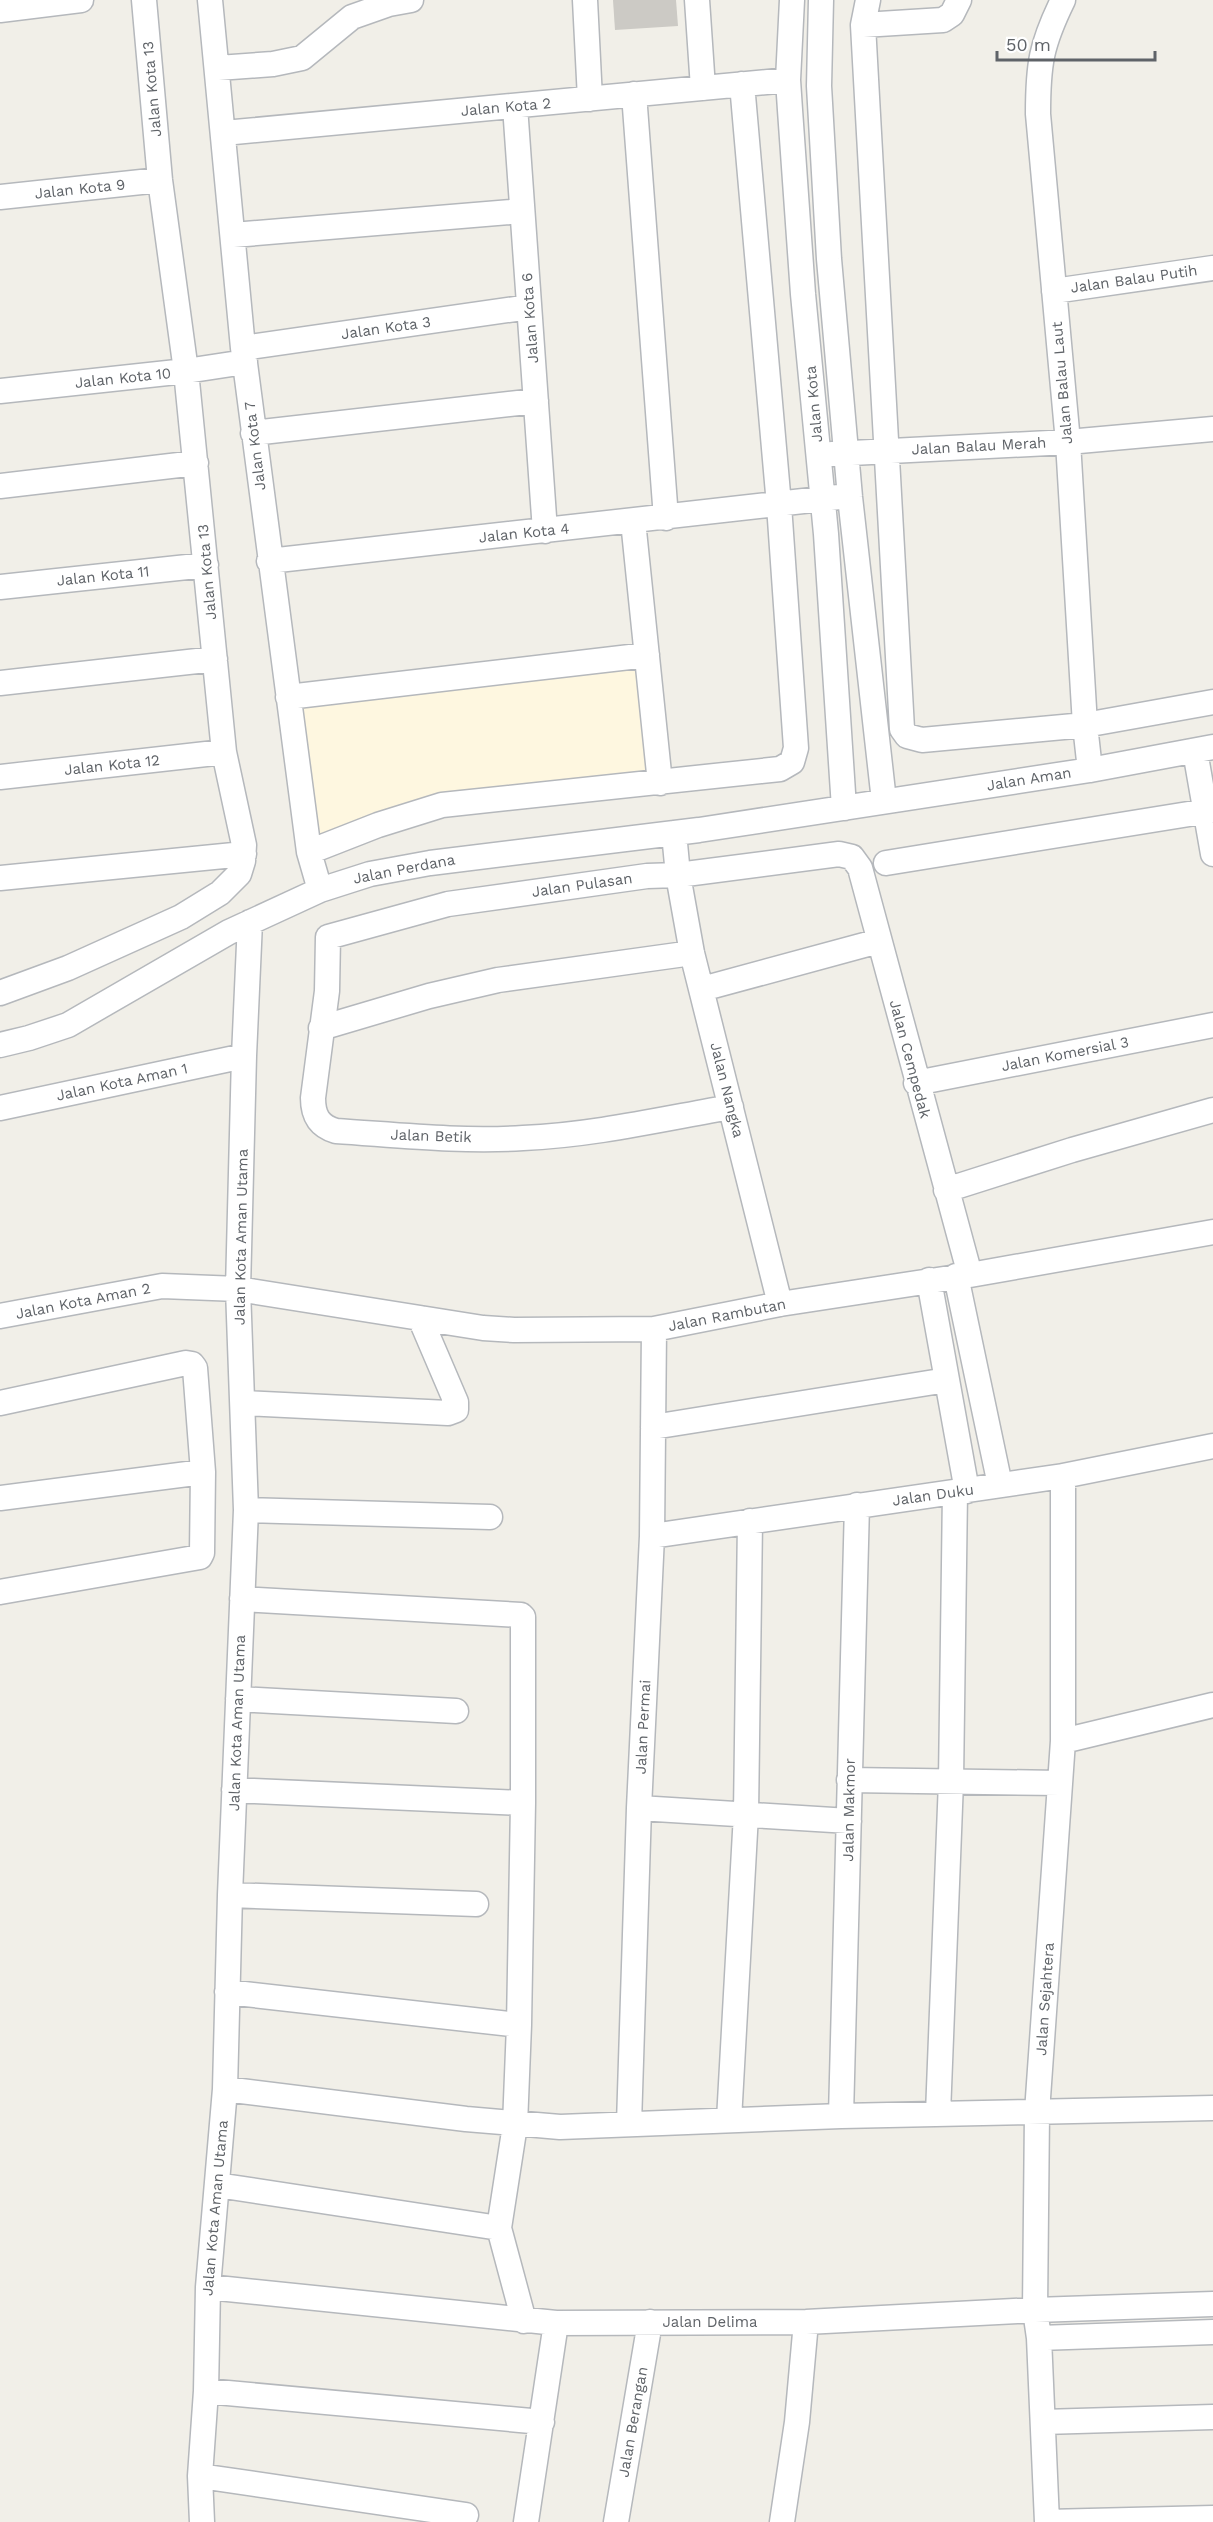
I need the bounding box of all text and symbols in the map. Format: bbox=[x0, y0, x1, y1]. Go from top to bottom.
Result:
scale bar bbox=[997, 24, 1154, 62]
text: 50 m bbox=[1006, 34, 1051, 55]
street label: Jalan Kota 13 bbox=[139, 40, 165, 138]
street label: Jalan Kota 2 bbox=[460, 94, 552, 120]
street label: Jalan Kota 9 bbox=[34, 175, 126, 203]
street label: Jalan Balau Putih bbox=[1069, 261, 1199, 297]
street label: Jalan Kota 6 bbox=[518, 272, 542, 364]
street label: Jalan Kota 3 bbox=[340, 313, 432, 343]
street label: Jalan Balau Laut bbox=[1048, 320, 1076, 445]
street label: Jalan Kota 10 bbox=[74, 364, 172, 392]
street label: Jalan Kota bbox=[802, 364, 826, 443]
street label: Jalan Kota 7 bbox=[241, 400, 269, 492]
street label: Jalan Balau Merah bbox=[911, 433, 1047, 459]
street label: Jalan Kota 4 bbox=[478, 519, 570, 547]
street label: Jalan Kota 13 bbox=[194, 523, 220, 621]
street label: Jalan Kota 11 bbox=[56, 562, 150, 590]
street label: Jalan Kota 12 bbox=[63, 751, 161, 779]
street label: Jalan Aman bbox=[985, 763, 1073, 795]
street label: Jalan Perdana bbox=[352, 850, 457, 888]
street label: Jalan Pulasan bbox=[531, 869, 633, 901]
street label: Jalan Cempedak bbox=[886, 998, 935, 1121]
street label: Jalan Komersial 3 bbox=[1000, 1033, 1130, 1075]
street label: Jalan Nangka bbox=[706, 1040, 748, 1140]
street label: Jalan Kota Aman 1 bbox=[55, 1059, 189, 1105]
street label: Jalan Betik bbox=[390, 1126, 472, 1146]
street label: Jalan Kota Aman Utama bbox=[230, 1148, 252, 1325]
street label: Jalan Kota Aman 2 bbox=[14, 1279, 152, 1323]
street label: Jalan Rambutan bbox=[667, 1295, 787, 1335]
street label: Jalan Duku bbox=[891, 1480, 975, 1510]
street label: Jalan Kota Aman Utama bbox=[225, 1634, 249, 1812]
street label: Jalan Permai bbox=[632, 1679, 654, 1775]
street label: Jalan Makmor bbox=[839, 1758, 859, 1862]
street label: Jalan Sejahtera bbox=[1032, 1941, 1058, 2056]
street label: Jalan Kota Aman Utama bbox=[198, 2119, 232, 2297]
street label: Jalan Delima bbox=[662, 2313, 758, 2331]
street label: Jalan Berangan bbox=[614, 2365, 652, 2479]

